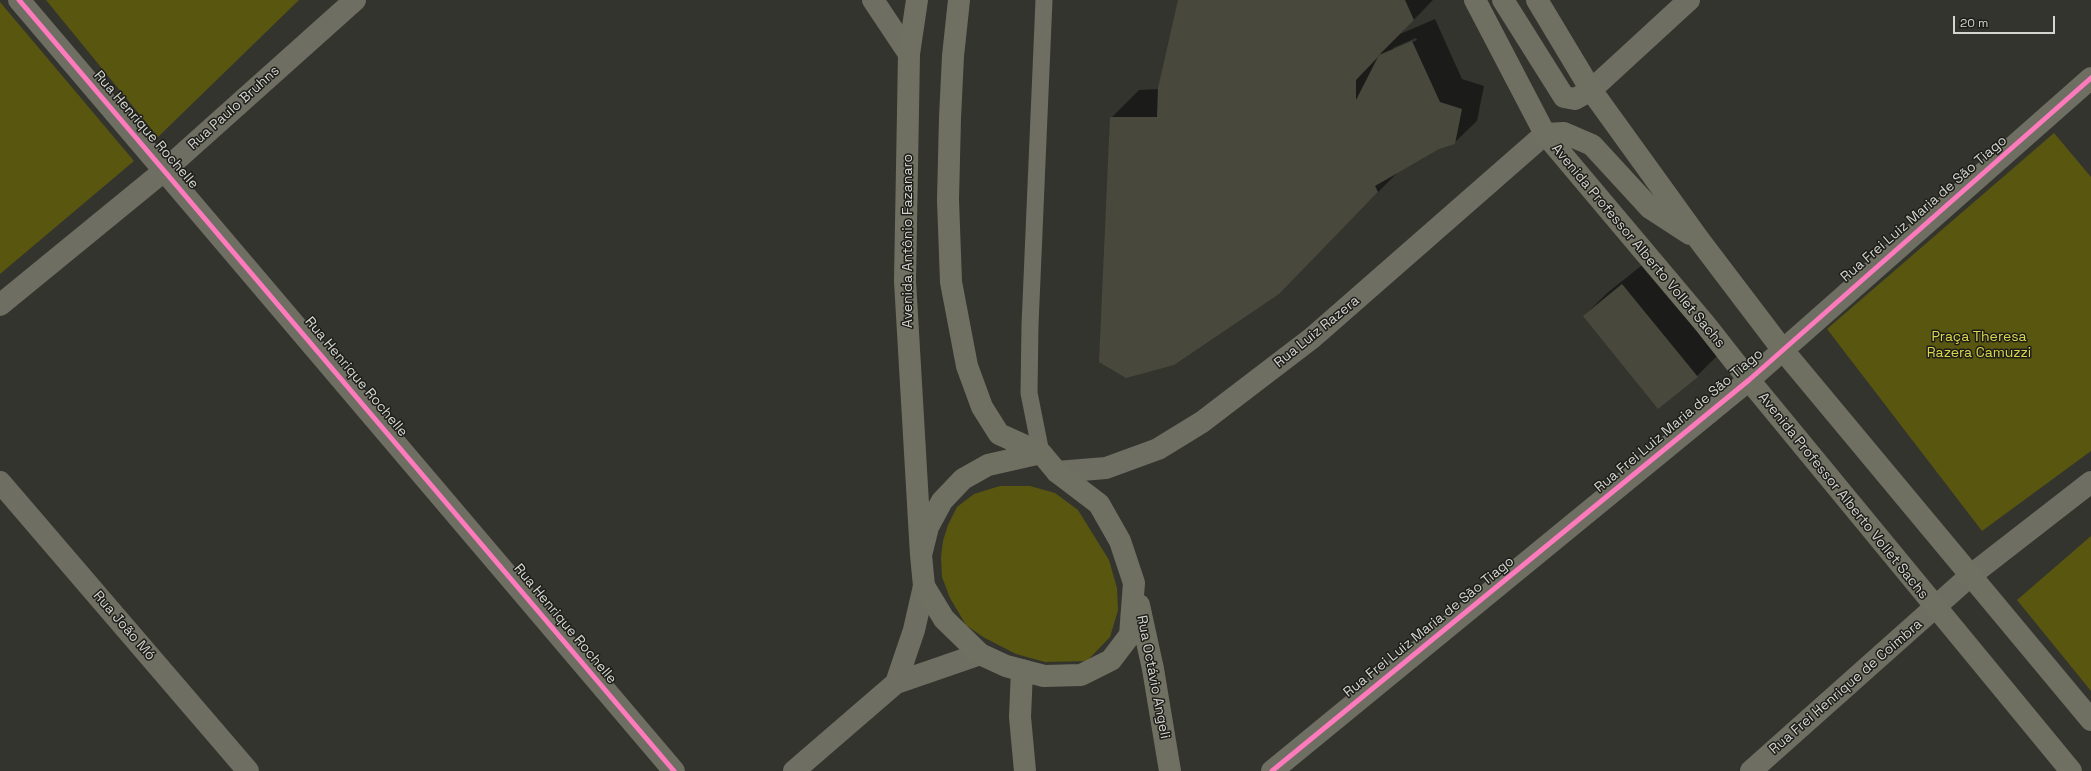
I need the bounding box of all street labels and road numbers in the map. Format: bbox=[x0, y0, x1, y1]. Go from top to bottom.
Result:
street label: Rua Paulo Bruhns bbox=[185, 63, 283, 153]
street label: Rua Henrique Rochelle bbox=[90, 67, 202, 193]
street label: Rua Frei Luiz Maria de São Tiago bbox=[1838, 132, 2010, 286]
street label: Avenida Professor Alberto Vollet Sachs bbox=[1548, 141, 1728, 351]
street label: Avenida Antônio Fazanaro bbox=[900, 154, 916, 328]
street label: Rua Luiz Razera bbox=[1271, 292, 1363, 372]
street label: Rua Henrique Rochelle bbox=[301, 314, 411, 440]
street label: Rua Frei Luiz Maria de São Tiago bbox=[1591, 346, 1767, 496]
street label: Avenida Professor Alberto Vollet Sachs bbox=[1754, 389, 1932, 603]
street label: Rua Frei Luiz Maria de São Tiago bbox=[1340, 553, 1518, 701]
street label: Rua Henrique Rochelle bbox=[510, 561, 620, 687]
street label: Rua João Mó bbox=[89, 588, 159, 664]
street label: Rua Octávio Angeli bbox=[1133, 614, 1173, 740]
street label: Rua Frei Henrique de Coimbra bbox=[1766, 616, 1926, 758]

